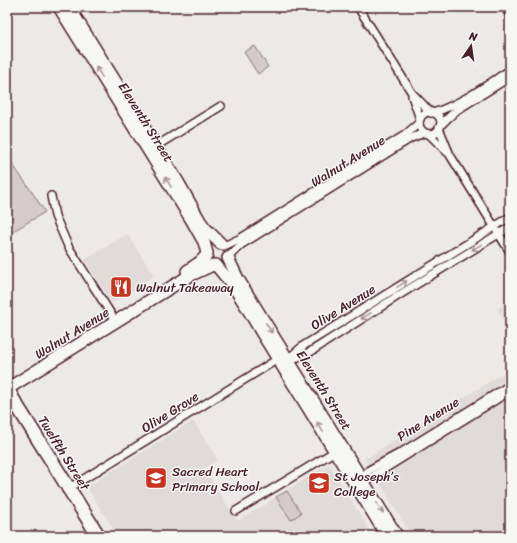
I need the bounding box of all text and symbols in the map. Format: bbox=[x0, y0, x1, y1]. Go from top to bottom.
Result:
north arrow bbox=[451, 26, 491, 66]
text: N bbox=[466, 26, 479, 47]
one-way arrow bbox=[95, 67, 103, 78]
street label: Eleventh Street bbox=[112, 77, 180, 167]
street label: Walnut Avenue bbox=[306, 129, 390, 193]
one-way arrow bbox=[163, 176, 171, 188]
one-way arrow bbox=[471, 244, 483, 252]
restaurant icon: Walnut Takeaway bbox=[108, 274, 134, 300]
place label: Walnut Takeaway bbox=[136, 276, 234, 299]
street label: Olive Avenue bbox=[306, 278, 380, 336]
one-way arrow bbox=[397, 280, 408, 288]
street label: Walnut Avenue bbox=[30, 301, 114, 365]
one-way arrow bbox=[361, 312, 372, 320]
one-way arrow bbox=[265, 322, 273, 334]
street label: Eleventh Street bbox=[290, 345, 358, 435]
street label: Olive Grove bbox=[137, 385, 204, 439]
street label: Pine Avenue bbox=[392, 391, 464, 447]
street label: Twelfth Street bbox=[32, 411, 97, 496]
one-way arrow bbox=[315, 421, 323, 433]
place label: Sacred Heart Primary School bbox=[172, 460, 259, 498]
school or university icon: Sacred Heart Primary School bbox=[143, 465, 169, 491]
place label: St Joseph’s College bbox=[334, 465, 399, 503]
school or university icon: St Joseph’s College bbox=[306, 470, 332, 496]
one-way arrow bbox=[376, 502, 385, 513]

